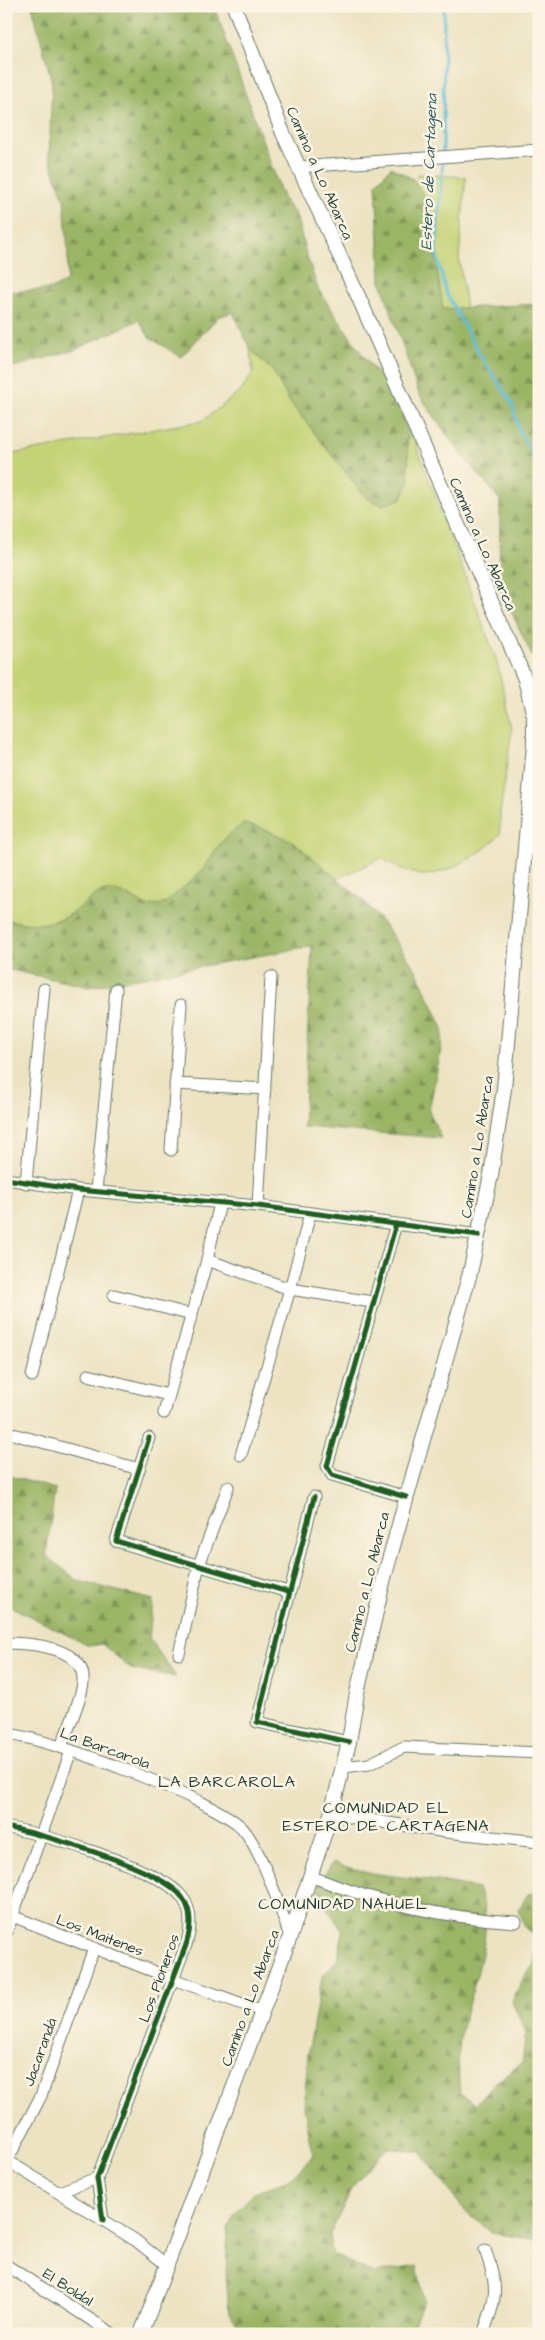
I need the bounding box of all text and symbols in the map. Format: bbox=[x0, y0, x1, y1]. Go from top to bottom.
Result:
water label: Estero de Cartagena bbox=[415, 93, 444, 250]
street label: Camino a Lo Abarca bbox=[281, 103, 359, 243]
street label: Camino a Lo Abarca bbox=[444, 474, 522, 614]
street label: Camino a Lo Abarca bbox=[456, 1074, 499, 1220]
street label: Camino a Lo Abarca bbox=[340, 1510, 395, 1654]
street label: La Barcarola bbox=[57, 1722, 153, 1775]
district label: LA BARCAROLA bbox=[158, 1771, 296, 1793]
district label: COMUNIDAD EL ESTERO DE CARTAGENA bbox=[283, 1797, 490, 1837]
district label: COMUNIDAD NAHUEL bbox=[258, 1893, 428, 1915]
street label: Los Maitenes bbox=[53, 1909, 147, 1962]
street label: Camino a Lo Abarca bbox=[216, 1927, 285, 2069]
street label: Los Pioneros bbox=[134, 1931, 185, 2025]
street label: Jacarandá bbox=[18, 2015, 63, 2089]
street label: El Boldal bbox=[38, 2263, 97, 2312]

